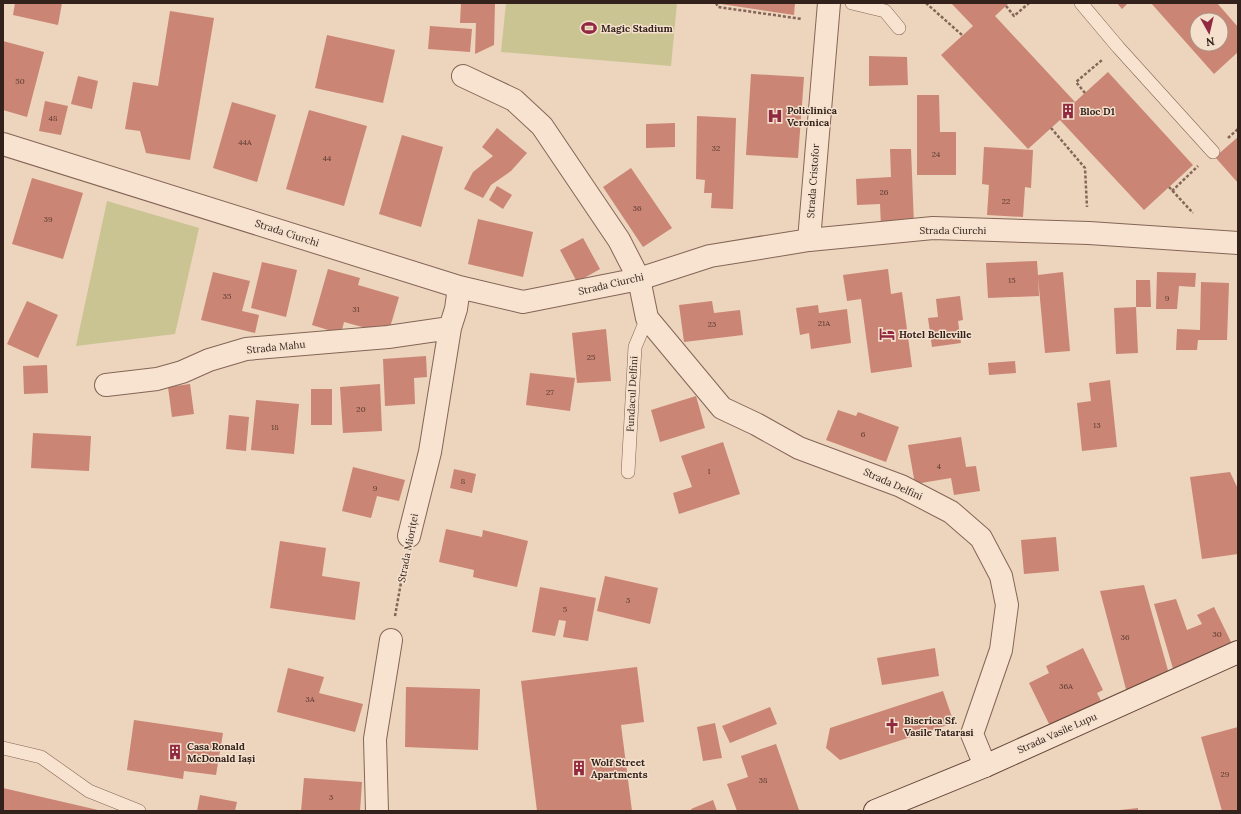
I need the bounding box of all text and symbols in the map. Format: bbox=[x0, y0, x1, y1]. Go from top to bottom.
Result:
north arrow bbox=[1189, 12, 1229, 52]
sports icon: Magic Stadium bbox=[580, 19, 598, 37]
place label: Magic Stadium bbox=[601, 22, 673, 35]
text: N bbox=[1205, 34, 1216, 49]
house number: 50 bbox=[15, 76, 25, 86]
building icon: Bloc D1 bbox=[1059, 102, 1077, 120]
place label: Policlinica Veronica bbox=[787, 104, 838, 129]
place label: Bloc D1 bbox=[1080, 105, 1115, 118]
hospital icon: Policlinica Veronica bbox=[766, 107, 784, 125]
house number: 48 bbox=[49, 113, 58, 123]
house number: 44A bbox=[238, 137, 253, 147]
house number: 32 bbox=[712, 143, 720, 153]
street label: Strada Cristofor bbox=[804, 143, 822, 219]
house number: 24 bbox=[932, 149, 941, 159]
house number: 44 bbox=[323, 153, 332, 163]
house number: 26 bbox=[880, 187, 889, 197]
house number: 22 bbox=[1002, 196, 1010, 206]
house number: 36 bbox=[632, 203, 642, 213]
house number: 39 bbox=[43, 214, 53, 224]
street label: Strada Ciurchi bbox=[253, 216, 321, 250]
street label: Strada Ciurchi bbox=[920, 224, 987, 237]
street label: Strada Ciurchi bbox=[577, 270, 645, 298]
house number: 15 bbox=[1008, 275, 1016, 285]
house number: 35 bbox=[223, 291, 231, 301]
house number: 9 bbox=[1165, 293, 1170, 303]
house number: 31 bbox=[352, 304, 360, 314]
house number: 21A bbox=[818, 318, 831, 328]
house number: 23 bbox=[708, 319, 717, 329]
hotel icon: Hotel Belleville bbox=[878, 325, 896, 343]
place label: Hotel Belleville bbox=[899, 328, 972, 341]
street label: Strada Mahu bbox=[246, 337, 306, 357]
house number: 25 bbox=[587, 352, 595, 362]
street label: Fundacul Delfini bbox=[624, 356, 640, 432]
house number: 27 bbox=[546, 387, 554, 397]
house number: 20 bbox=[356, 404, 366, 414]
house number: 13 bbox=[1093, 420, 1101, 430]
house number: 18 bbox=[271, 422, 279, 432]
house number: 6 bbox=[861, 429, 866, 439]
house number: 4 bbox=[937, 461, 942, 471]
street label: Strada Delfini bbox=[861, 465, 925, 503]
house number: 1 bbox=[708, 466, 711, 476]
house number: 8 bbox=[461, 476, 466, 486]
house number: 9 bbox=[373, 483, 378, 493]
street label: Strada Mioriței bbox=[395, 512, 421, 584]
house number: 3 bbox=[626, 595, 631, 605]
house number: 5 bbox=[563, 604, 567, 614]
house number: 30 bbox=[1212, 629, 1222, 639]
house number: 36 bbox=[1120, 632, 1130, 642]
house number: 36A bbox=[1059, 681, 1074, 691]
house number: 3A bbox=[305, 694, 316, 704]
street label: Strada Vasile Lupu bbox=[1015, 710, 1099, 756]
place label: Biserica Sf. Vasile Tatarasi bbox=[904, 714, 974, 739]
church icon: Biserica Sf. Vasile Tatarasi bbox=[883, 717, 901, 735]
place label: Casa Ronald McDonald Iași bbox=[187, 740, 256, 765]
building icon: Casa Ronald McDonald Iași bbox=[166, 743, 184, 761]
place label: Wolf Street Apartments bbox=[591, 756, 648, 781]
building icon: Wolf Street Apartments bbox=[570, 759, 588, 777]
house number: 29 bbox=[1221, 769, 1230, 779]
house number: 38 bbox=[759, 775, 768, 785]
house number: 3 bbox=[329, 792, 334, 802]

